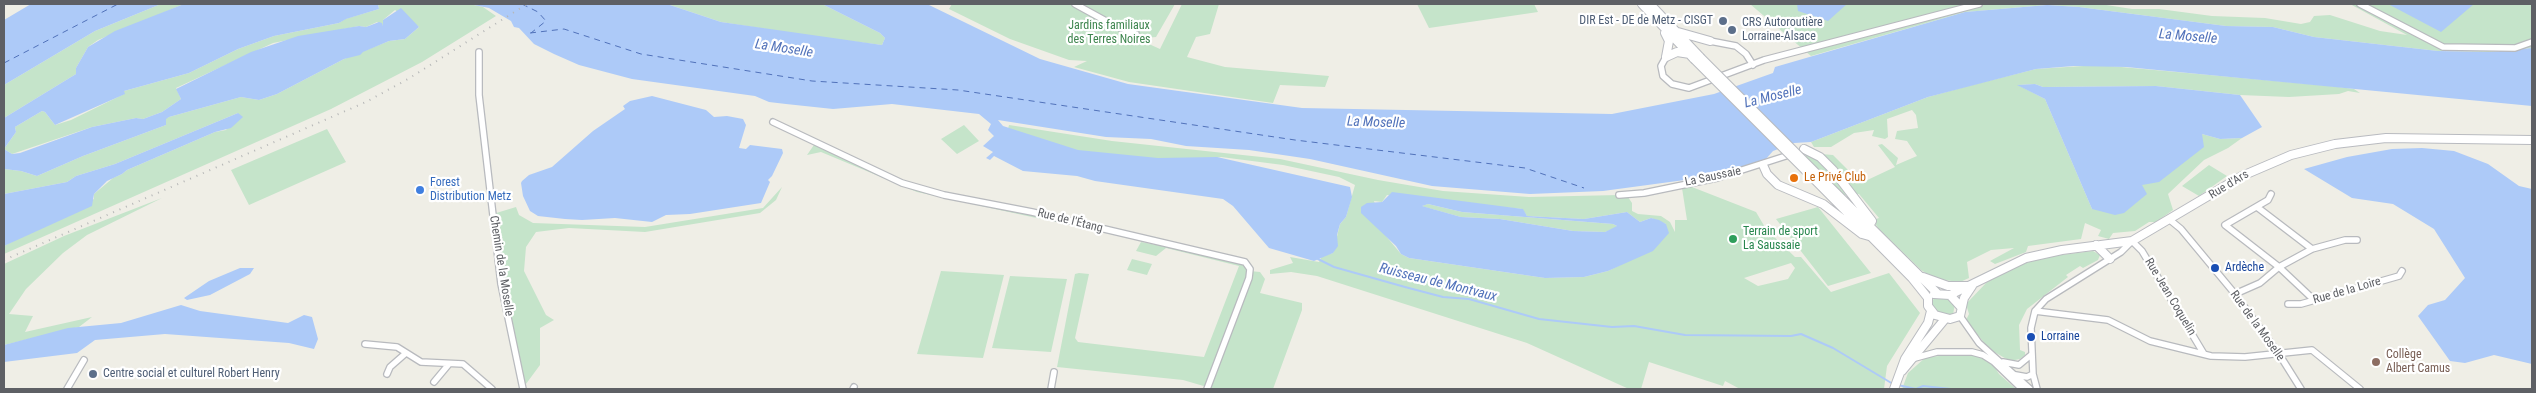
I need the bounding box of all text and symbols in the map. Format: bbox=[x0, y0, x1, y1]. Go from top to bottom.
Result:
place label: DIR Est - DE de Metz - CISGT bbox=[1579, 14, 1713, 28]
marker: DIR Est - DE de Metz - CISGT bbox=[1717, 15, 1729, 27]
place label: CRS Autoroutière Lorraine-Alsace bbox=[1742, 16, 1823, 44]
park label: Jardins familiaux des Terres Noires bbox=[1067, 19, 1151, 47]
marker: CRS Autoroutière Lorraine-Alsace bbox=[1726, 24, 1738, 36]
water label: La Moselle bbox=[2158, 26, 2218, 48]
water label: La Moselle bbox=[754, 36, 814, 62]
water label: La Moselle bbox=[1743, 82, 1803, 112]
water label: La Moselle bbox=[1347, 114, 1405, 132]
street label: La Saussaie bbox=[1684, 164, 1742, 190]
street label: Rue d'Ars bbox=[2206, 168, 2252, 202]
place label: Le Privé Club bbox=[1804, 171, 1866, 185]
marker: Le Privé Club bbox=[1788, 172, 1800, 184]
place label: Forest Distribution Metz bbox=[430, 176, 511, 204]
marker: Forest Distribution Metz bbox=[414, 184, 426, 196]
street label: Rue de l'Étang bbox=[1036, 206, 1104, 236]
street label: Chemin de la Moselle bbox=[486, 215, 516, 317]
place label: Terrain de sport La Saussaie bbox=[1743, 225, 1818, 253]
marker: Terrain de sport La Saussaie bbox=[1727, 233, 1739, 245]
street label: Rue Jean Coquelin bbox=[2141, 256, 2199, 338]
water label: Ruisseau de Montvaux bbox=[1377, 260, 1499, 306]
place label: Ardèche bbox=[2225, 261, 2264, 275]
marker: Ardèche bbox=[2209, 262, 2221, 274]
street label: Rue de la Loire bbox=[2311, 274, 2383, 308]
street label: Rue de la Moselle bbox=[2227, 288, 2287, 364]
place label: Lorraine bbox=[2041, 330, 2080, 344]
marker: Lorraine bbox=[2025, 331, 2037, 343]
place label: Collège Albert Camus bbox=[2386, 348, 2450, 376]
marker: Collège Albert Camus bbox=[2370, 356, 2382, 368]
place label: Centre social et culturel Robert Henry bbox=[103, 367, 280, 381]
marker: Centre social et culturel Robert Henry bbox=[87, 368, 99, 380]

